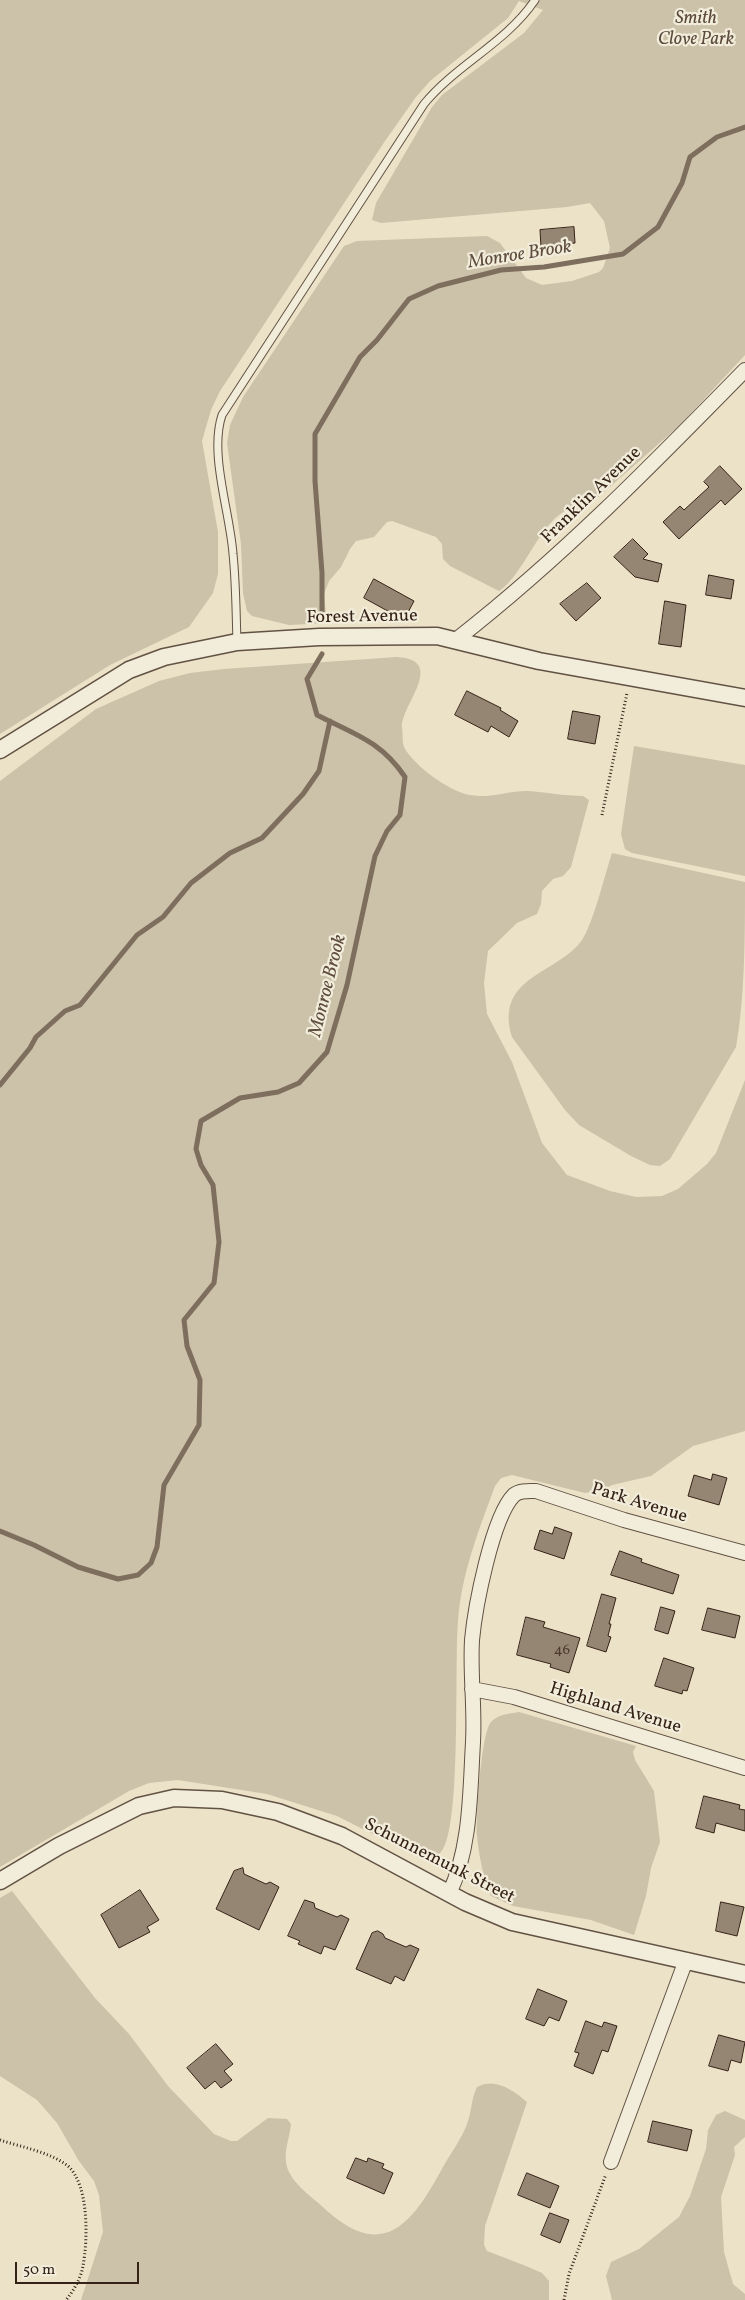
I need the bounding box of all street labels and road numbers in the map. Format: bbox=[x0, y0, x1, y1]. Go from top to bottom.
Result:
street label: Franklin Avenue bbox=[538, 443, 646, 549]
street label: Forest Avenue bbox=[306, 606, 418, 630]
street label: Park Avenue bbox=[588, 1479, 690, 1529]
street label: Highland Avenue bbox=[547, 1679, 683, 1739]
street label: Schunnemunk Street bbox=[360, 1815, 518, 1909]

